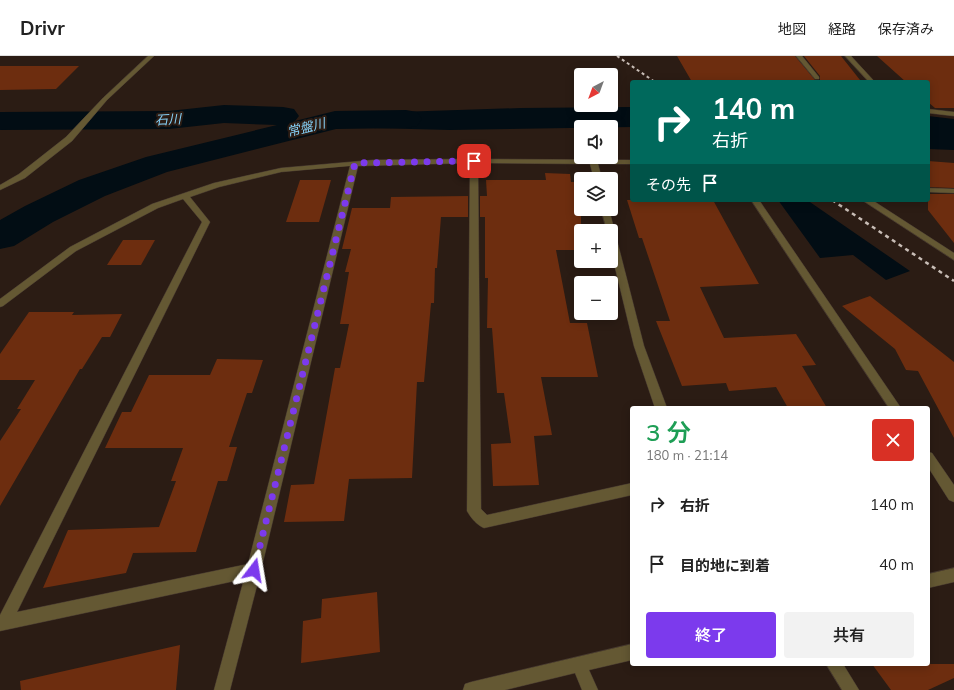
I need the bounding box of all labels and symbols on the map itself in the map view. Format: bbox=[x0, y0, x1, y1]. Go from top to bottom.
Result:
north arrow bbox=[574, 68, 618, 112]
water label: 石川 bbox=[155, 110, 183, 128]
water label: 常盤川 bbox=[285, 114, 329, 139]
pin bbox=[457, 144, 491, 178]
position arrow bbox=[233, 549, 275, 591]

